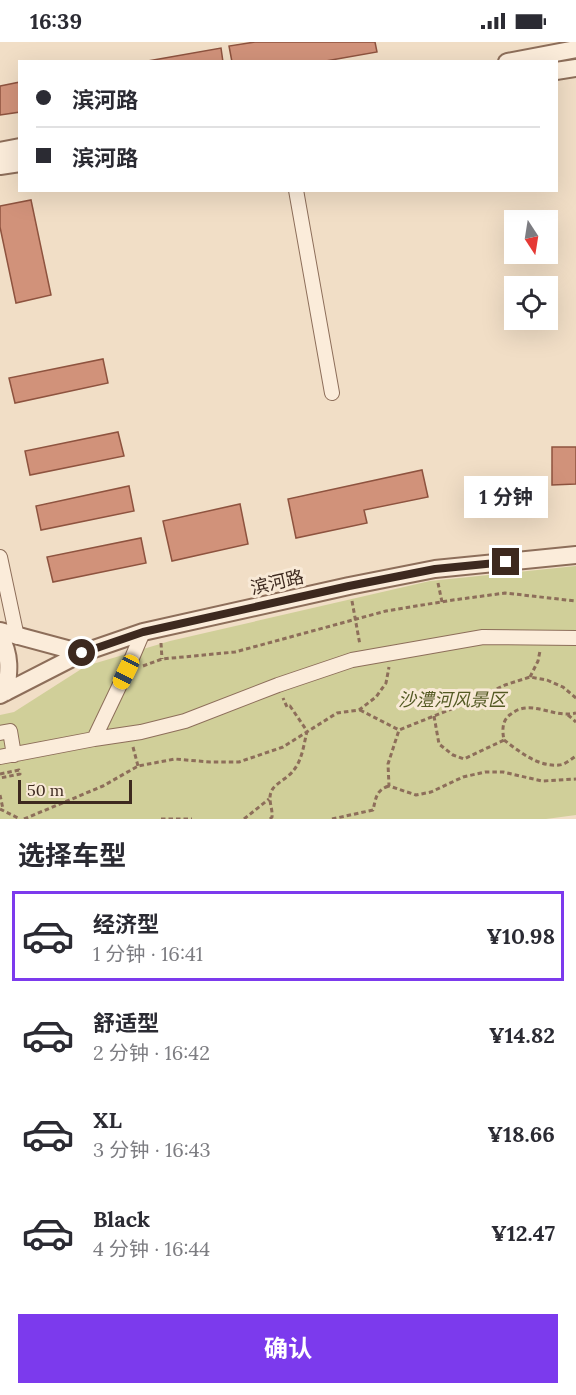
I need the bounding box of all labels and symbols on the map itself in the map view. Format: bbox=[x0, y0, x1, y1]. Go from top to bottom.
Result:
north arrow bbox=[504, 210, 558, 264]
callout: 1 分钟 bbox=[464, 475, 548, 517]
route end bbox=[492, 548, 519, 575]
street label: 滨河路 bbox=[248, 565, 306, 599]
route start bbox=[68, 639, 95, 666]
car bbox=[110, 652, 142, 692]
park label: 沙澧河风景区 bbox=[398, 688, 509, 711]
scale bar bbox=[18, 777, 132, 804]

